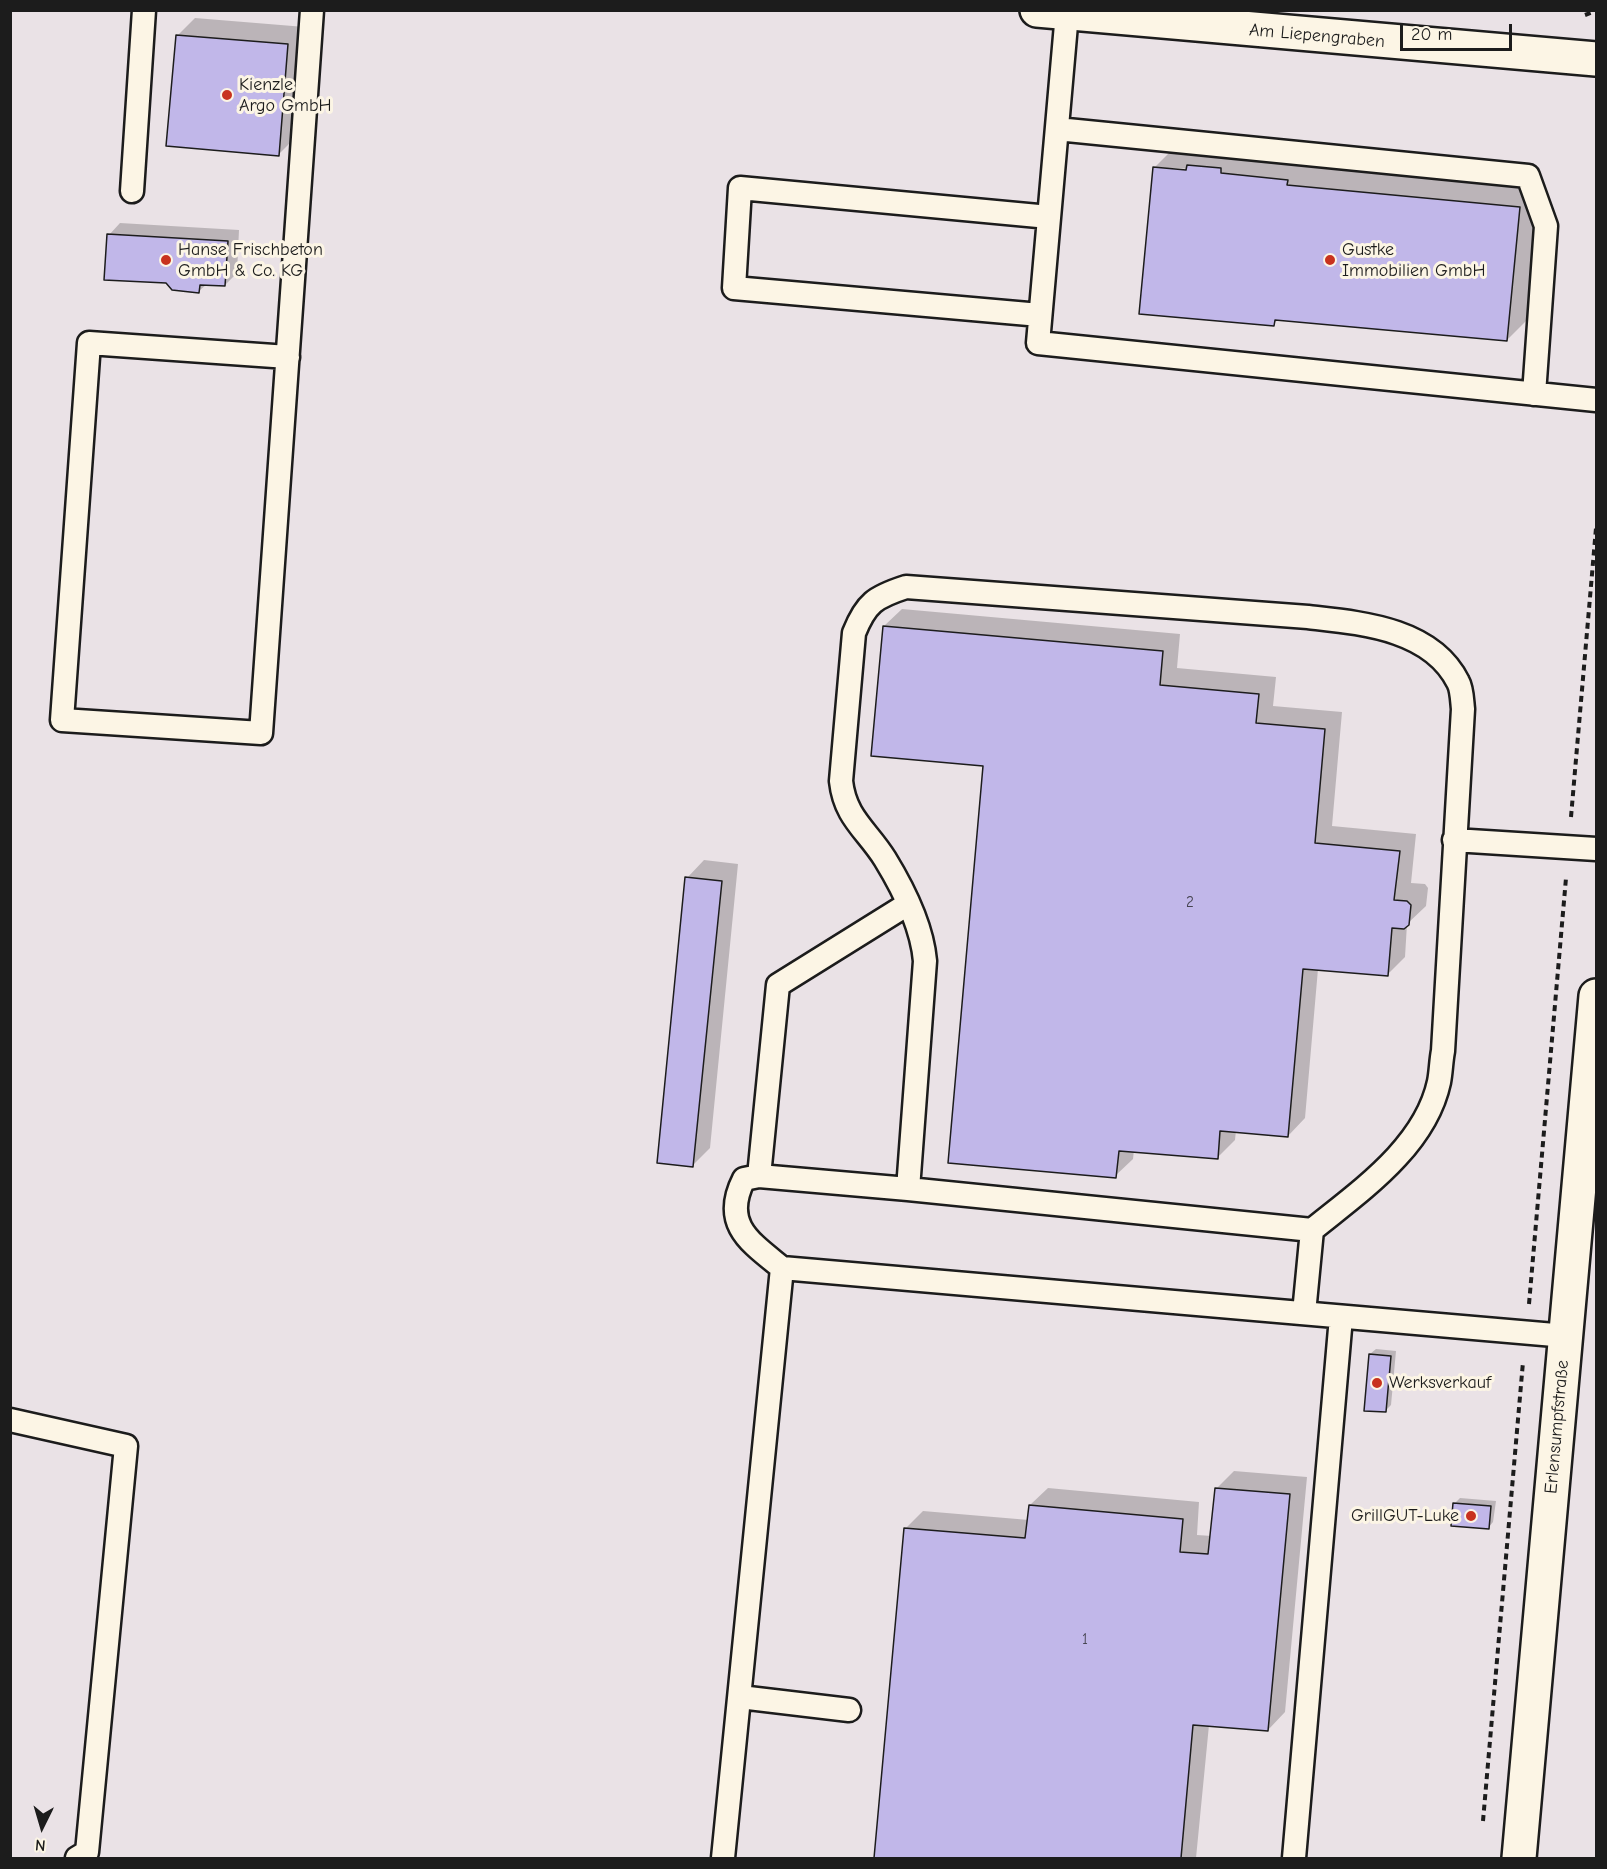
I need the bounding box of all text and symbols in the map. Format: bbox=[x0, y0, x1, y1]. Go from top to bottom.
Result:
scale bar bbox=[1403, 12, 1516, 50]
street label: Am Liepengraben bbox=[1248, 19, 1386, 53]
text: 20 m bbox=[1411, 24, 1452, 45]
place label: Kienzle Argo GmbH bbox=[239, 74, 332, 116]
marker: Kienzle Argo GmbH bbox=[220, 88, 234, 102]
place label: Hanse Frischbeton GmbH & Co. KG bbox=[178, 239, 323, 282]
place label: Gustke Immobilien GmbH bbox=[1342, 239, 1485, 282]
marker: Hanse Frischbeton GmbH & Co. KG bbox=[159, 253, 173, 267]
marker: Gustke Immobilien GmbH bbox=[1323, 253, 1337, 267]
house number: 2 bbox=[1186, 894, 1194, 912]
street label: Erlensumpfstraße bbox=[1540, 1359, 1574, 1495]
place label: Werksverkauf bbox=[1389, 1372, 1491, 1394]
marker: Werksverkauf bbox=[1370, 1376, 1384, 1390]
place label: GrillGUT-Luke bbox=[1351, 1505, 1459, 1527]
marker: GrillGUT-Luke bbox=[1464, 1509, 1478, 1523]
house number: 1 bbox=[1082, 1631, 1088, 1649]
north arrow bbox=[12, 1797, 72, 1857]
text: N bbox=[34, 1836, 46, 1854]

